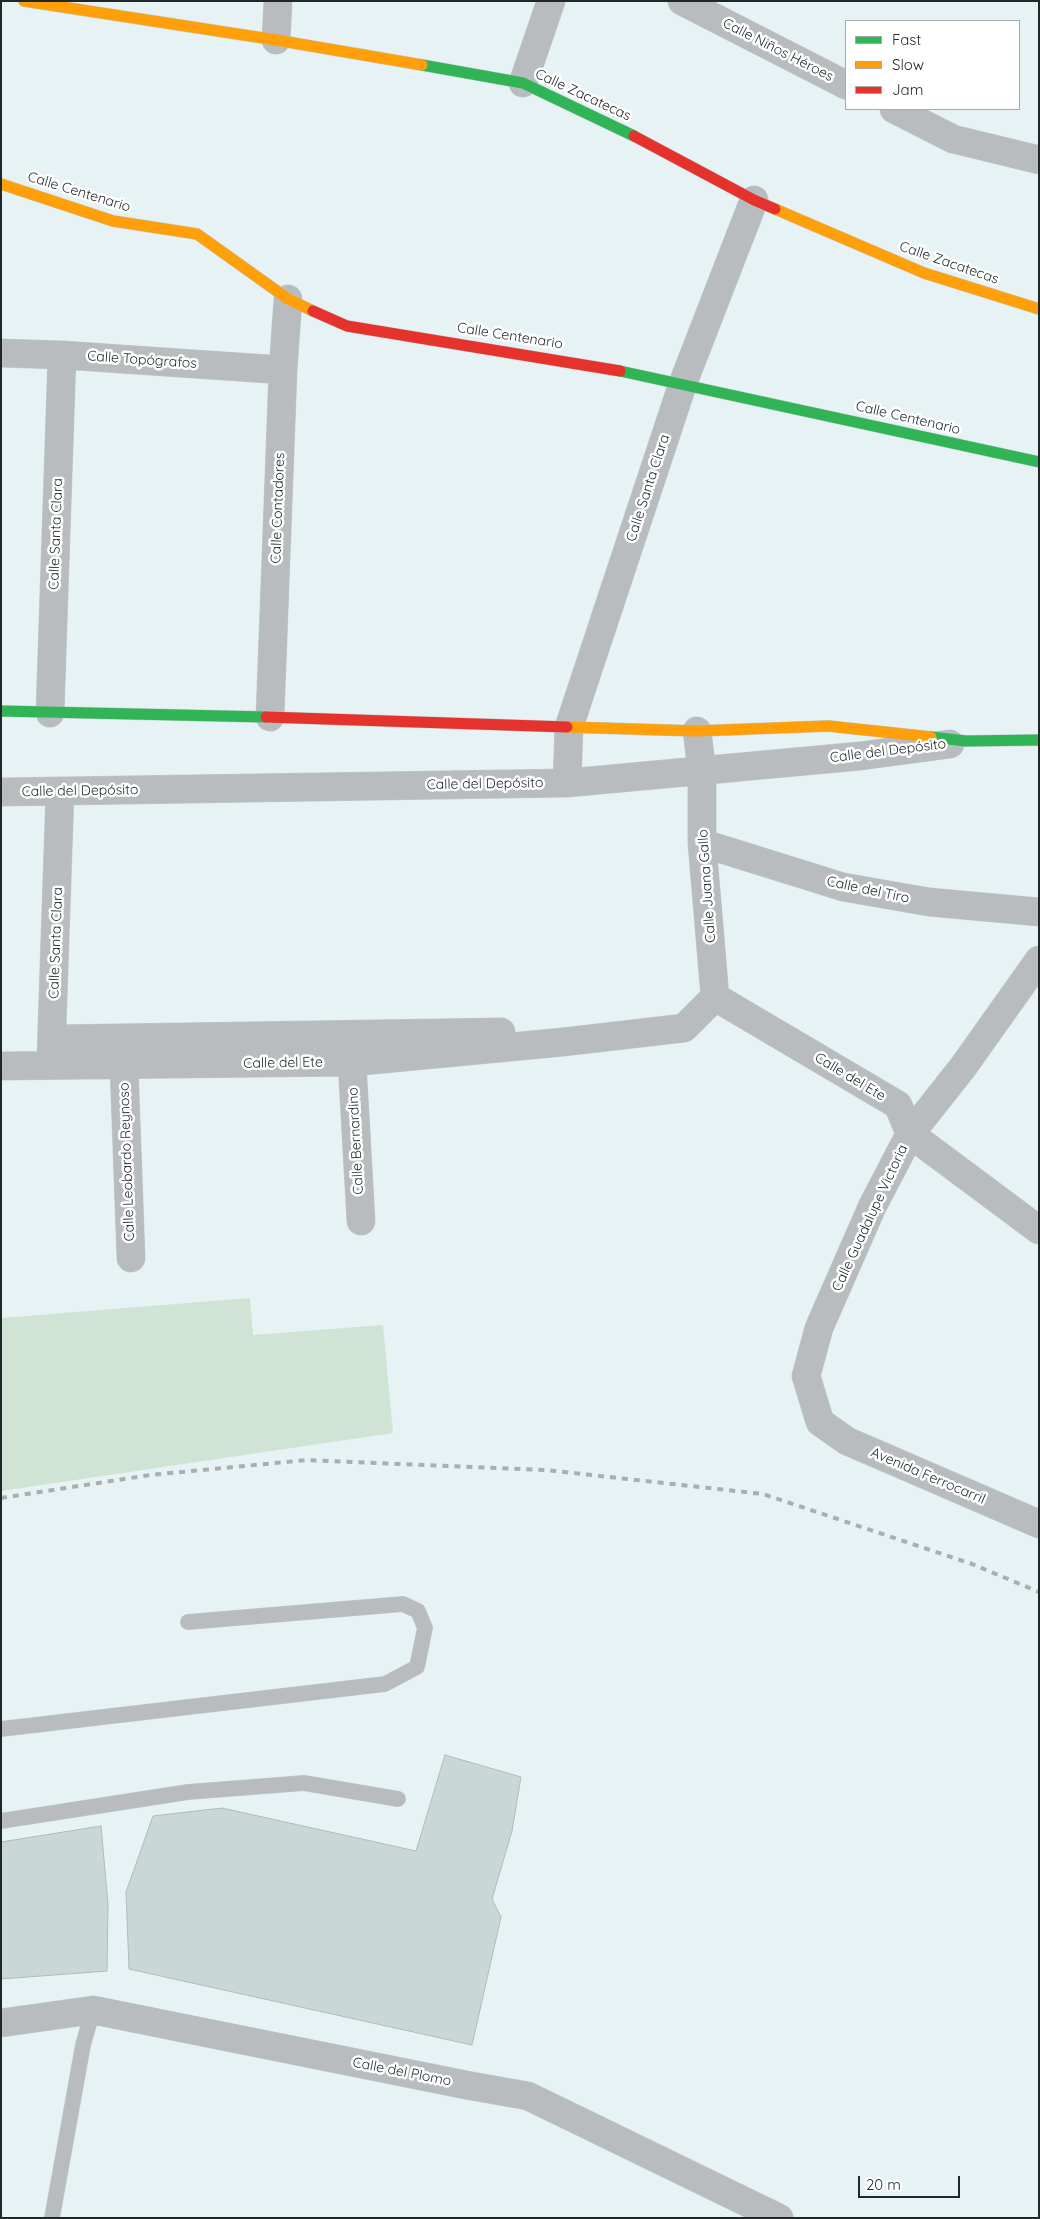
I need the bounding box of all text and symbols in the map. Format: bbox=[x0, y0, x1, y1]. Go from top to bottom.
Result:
street label: Calle Niños Héroes bbox=[720, 15, 836, 85]
legend bbox=[845, 20, 1020, 110]
text: Fast bbox=[892, 30, 921, 49]
text: Slow bbox=[892, 55, 924, 74]
street label: Calle Zacatecas bbox=[532, 65, 634, 125]
text: Jam bbox=[892, 80, 923, 99]
street label: Calle Centenario bbox=[25, 168, 133, 216]
street label: Calle Zacatecas bbox=[897, 238, 1001, 288]
street label: Calle Centenario bbox=[456, 319, 564, 353]
street label: Calle Topógrafos bbox=[87, 348, 197, 372]
street label: Calle Centenario bbox=[854, 398, 962, 438]
street label: Calle Santa Clara bbox=[623, 432, 673, 544]
street label: Calle Contadores bbox=[268, 452, 288, 564]
street label: Calle Santa Clara bbox=[46, 478, 66, 590]
street label: Calle del Depósito bbox=[829, 736, 947, 766]
street label: Calle del Depósito bbox=[426, 775, 544, 793]
street label: Calle del Depósito bbox=[21, 782, 139, 800]
street label: Calle Juana Gallo bbox=[695, 829, 719, 943]
street label: Calle del Tiro bbox=[825, 873, 911, 907]
street label: Calle Santa Clara bbox=[46, 887, 66, 999]
street label: Calle del Ete bbox=[812, 1049, 888, 1105]
street label: Calle del Ete bbox=[243, 1054, 323, 1072]
street label: Calle Leobardo Reynoso bbox=[116, 1082, 138, 1242]
street label: Calle Bernardino bbox=[345, 1087, 367, 1195]
street label: Calle Guadalupe Victoria bbox=[829, 1142, 911, 1294]
street label: Avenida Ferrocarril bbox=[868, 1444, 988, 1508]
street label: Calle del Plomo bbox=[351, 2054, 453, 2090]
scale bar bbox=[860, 2166, 962, 2198]
text: 20 m bbox=[866, 2175, 901, 2194]

